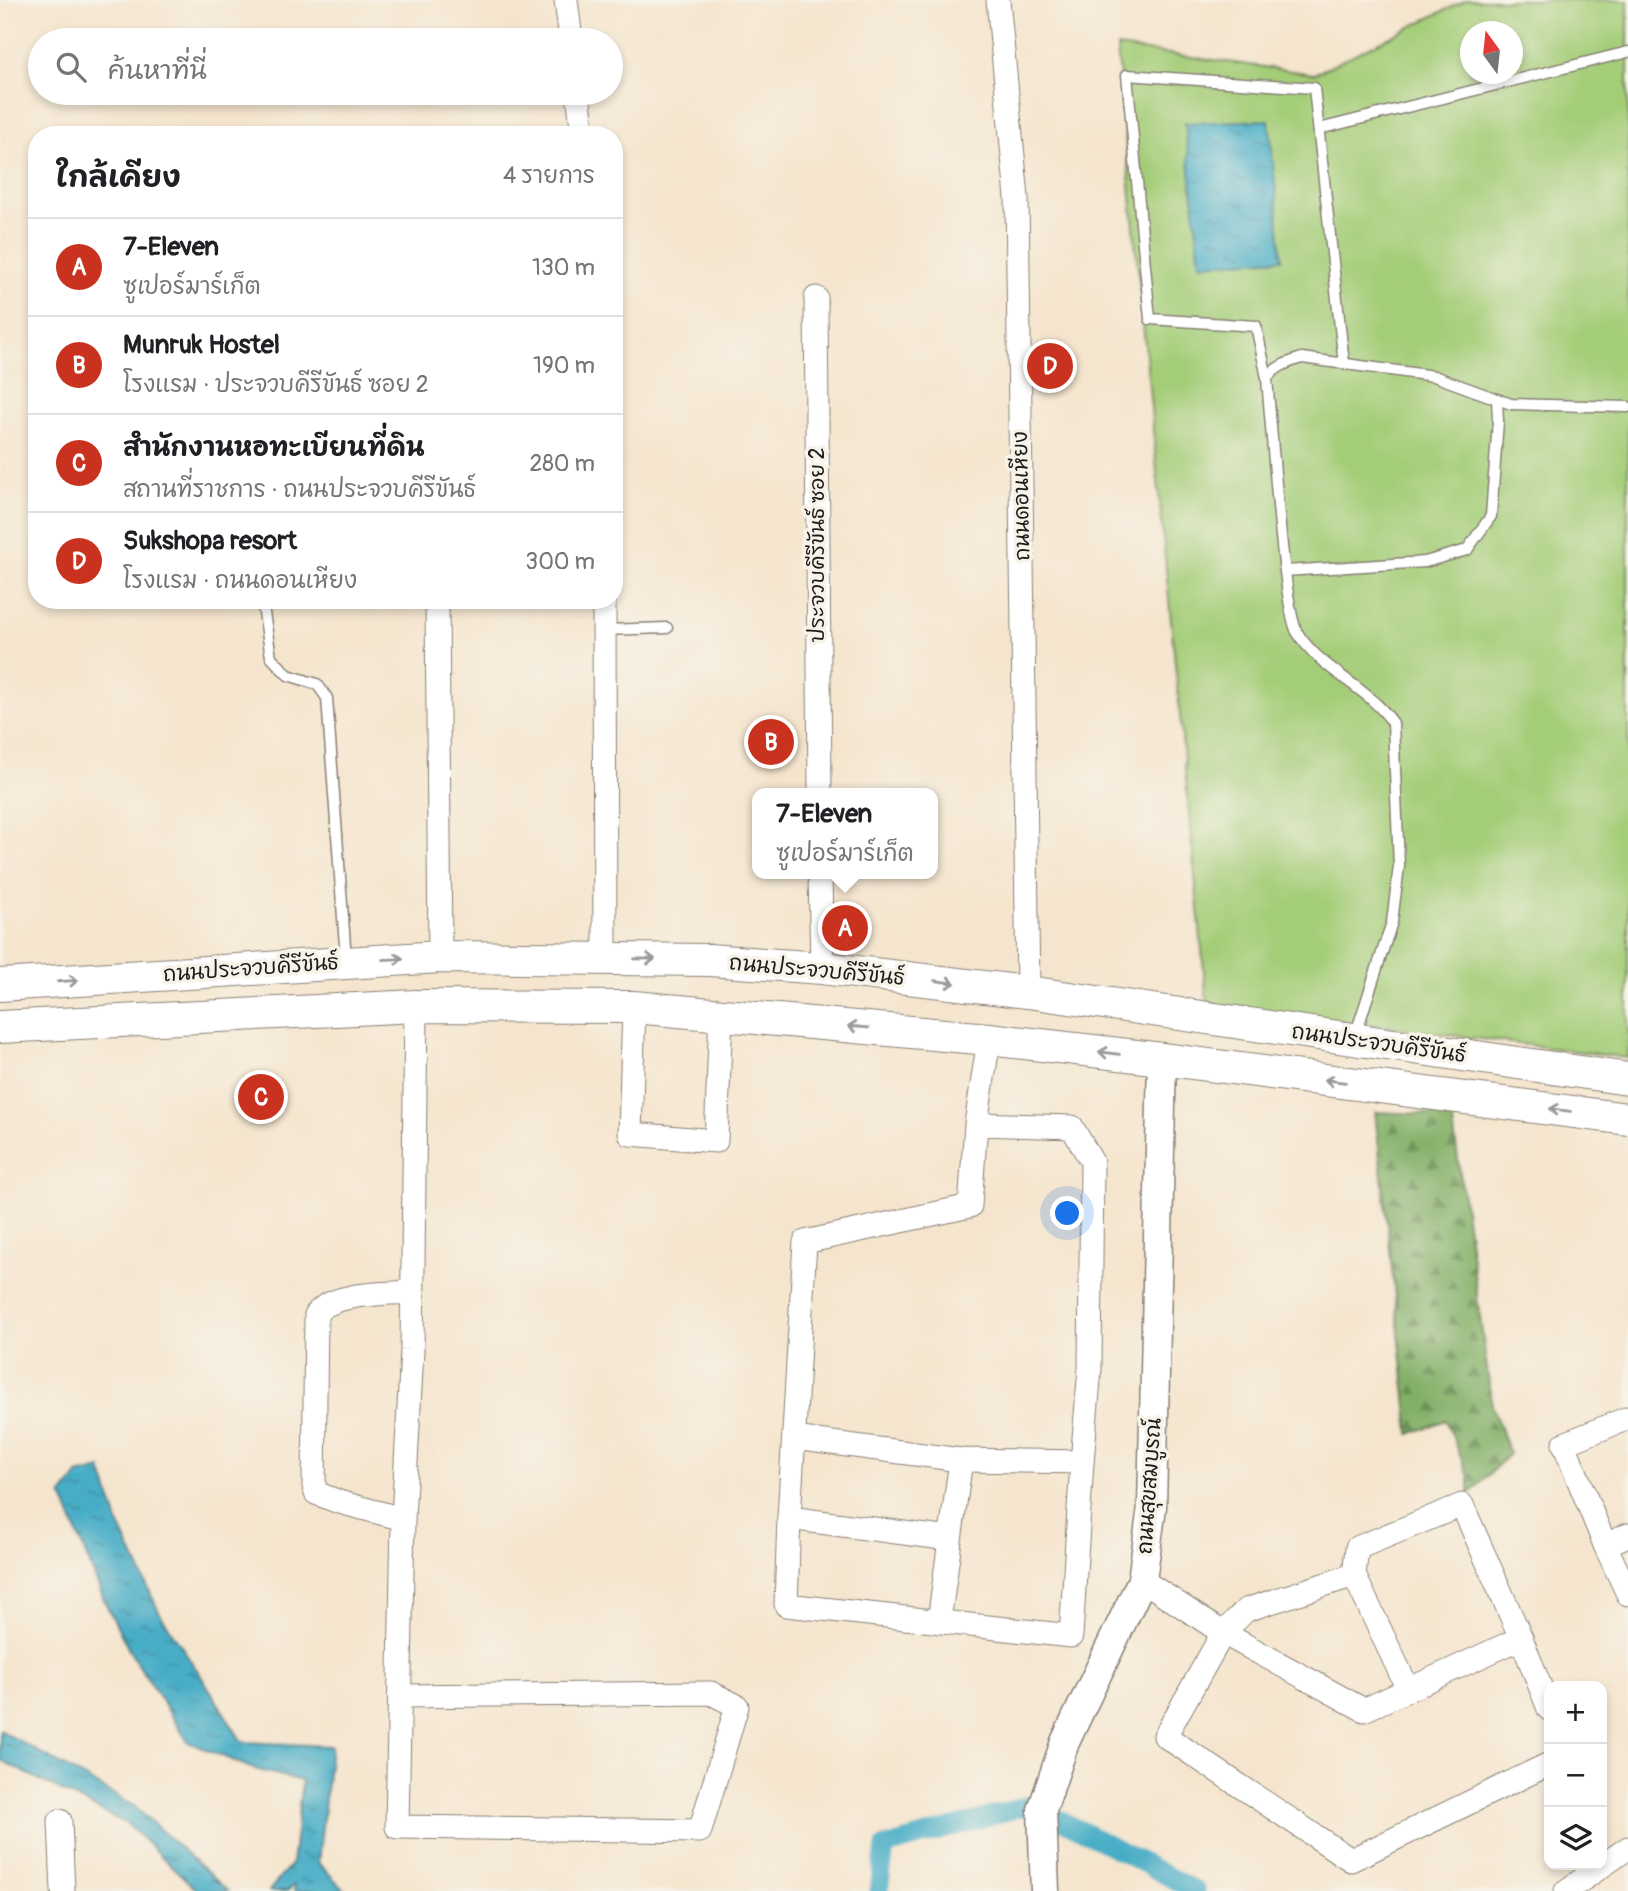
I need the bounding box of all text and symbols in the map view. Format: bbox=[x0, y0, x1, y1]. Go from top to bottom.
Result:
north arrow bbox=[1460, 21, 1523, 84]
search box bbox=[28, 28, 623, 105]
icon: search bbox=[52, 48, 90, 86]
text: ค้นหาที่นี่ bbox=[108, 55, 207, 87]
text: ใกล้เคียง bbox=[56, 159, 181, 196]
text: 4 รายการ bbox=[503, 161, 595, 190]
text: 7-Eleven bbox=[123, 231, 219, 263]
text: A bbox=[72, 253, 86, 282]
text: 130 m bbox=[532, 253, 595, 282]
text: ซูเปอร์มาร์เก็ต bbox=[123, 272, 261, 301]
text: Munruk Hostel bbox=[123, 329, 280, 361]
pin: D bbox=[1027, 340, 1073, 392]
text: B bbox=[72, 351, 86, 380]
text: 190 m bbox=[533, 351, 595, 380]
text: โรงแรม · ประจวบคีรีขันธ์ ซอย 2 bbox=[123, 370, 429, 399]
street label: ถนนดอนเหียง bbox=[1007, 431, 1036, 561]
text: สำนักงานหอทะเบียนที่ดิน bbox=[123, 432, 425, 464]
street label: ประจวบคีรีขันธ์ ซอย 2 bbox=[804, 447, 831, 643]
text: C bbox=[72, 449, 86, 478]
text: 280 m bbox=[529, 449, 595, 478]
text: สถานที่ราชการ · ถนนประจวบคีรีขันธ์ bbox=[123, 475, 476, 504]
text: Sukshopa resort bbox=[123, 525, 297, 557]
text: D bbox=[72, 547, 86, 576]
text: 300 m bbox=[525, 547, 595, 576]
text: โรงแรม · ถนนดอนเหียง bbox=[123, 566, 357, 595]
pin: B bbox=[748, 716, 794, 768]
popup bbox=[752, 788, 938, 879]
text: 7-Eleven bbox=[776, 798, 872, 830]
text: ซูเปอร์มาร์เก็ต bbox=[776, 839, 914, 868]
pin: A bbox=[822, 902, 868, 954]
street label: ถนนประจวบคีรีขันธ์ bbox=[162, 949, 340, 988]
street label: ถนนประจวบคีรีขันธ์ bbox=[728, 949, 906, 992]
one-way arrow bbox=[633, 952, 656, 966]
one-way arrow bbox=[381, 953, 404, 966]
one-way arrow bbox=[56, 974, 79, 987]
one-way arrow bbox=[933, 976, 956, 989]
street label: ถนนประจวบคีรีขันธ์ bbox=[1290, 1018, 1468, 1069]
one-way arrow bbox=[847, 1020, 870, 1033]
one-way arrow bbox=[1098, 1047, 1121, 1060]
pin: C bbox=[238, 1071, 284, 1123]
one-way arrow bbox=[1324, 1075, 1346, 1088]
one-way arrow bbox=[1549, 1104, 1572, 1117]
your location bbox=[1050, 1196, 1084, 1230]
street label: ถนนสุขสมบูรณ์ bbox=[1131, 1417, 1170, 1555]
map controls bbox=[1544, 1681, 1607, 1870]
button: + bbox=[1544, 1681, 1607, 1744]
button: − bbox=[1544, 1744, 1607, 1807]
button: layers bbox=[1544, 1807, 1607, 1870]

